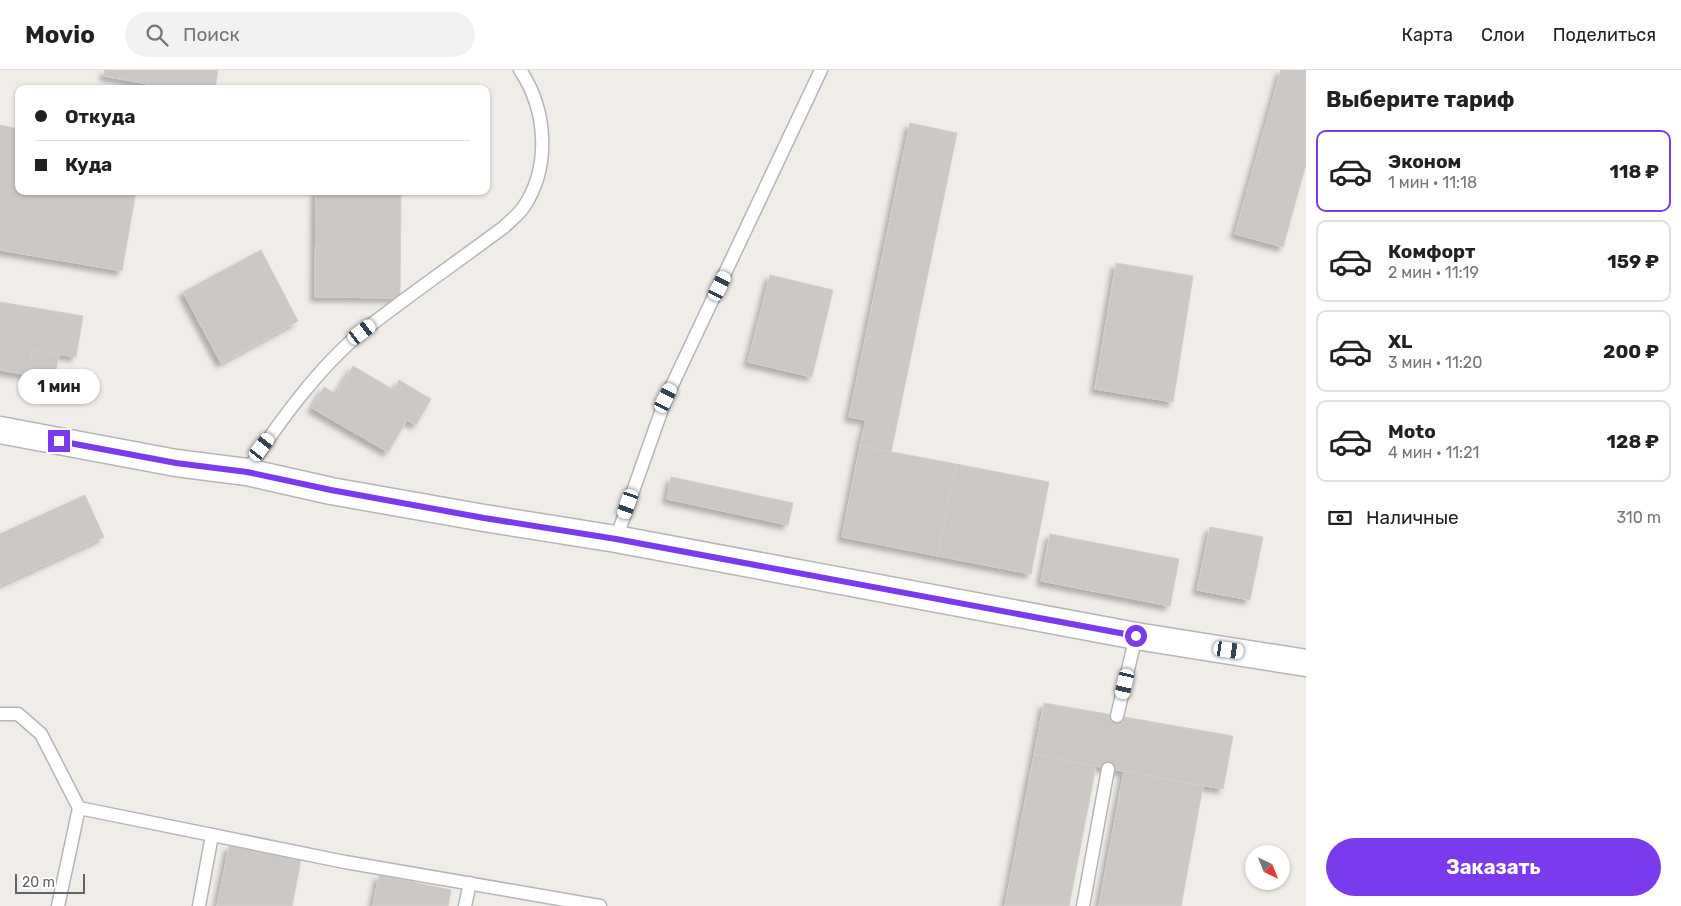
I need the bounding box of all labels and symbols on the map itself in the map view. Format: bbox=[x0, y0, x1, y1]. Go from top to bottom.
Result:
car bbox=[706, 269, 733, 303]
car bbox=[345, 317, 378, 347]
callout: 1 мин bbox=[18, 368, 100, 404]
car bbox=[652, 381, 679, 415]
route end bbox=[48, 430, 70, 452]
car bbox=[246, 431, 277, 463]
car bbox=[616, 487, 639, 521]
route start bbox=[1125, 625, 1147, 647]
car bbox=[1213, 640, 1244, 660]
car bbox=[1114, 668, 1135, 700]
north arrow bbox=[1245, 845, 1290, 890]
scale bar bbox=[15, 871, 85, 894]

